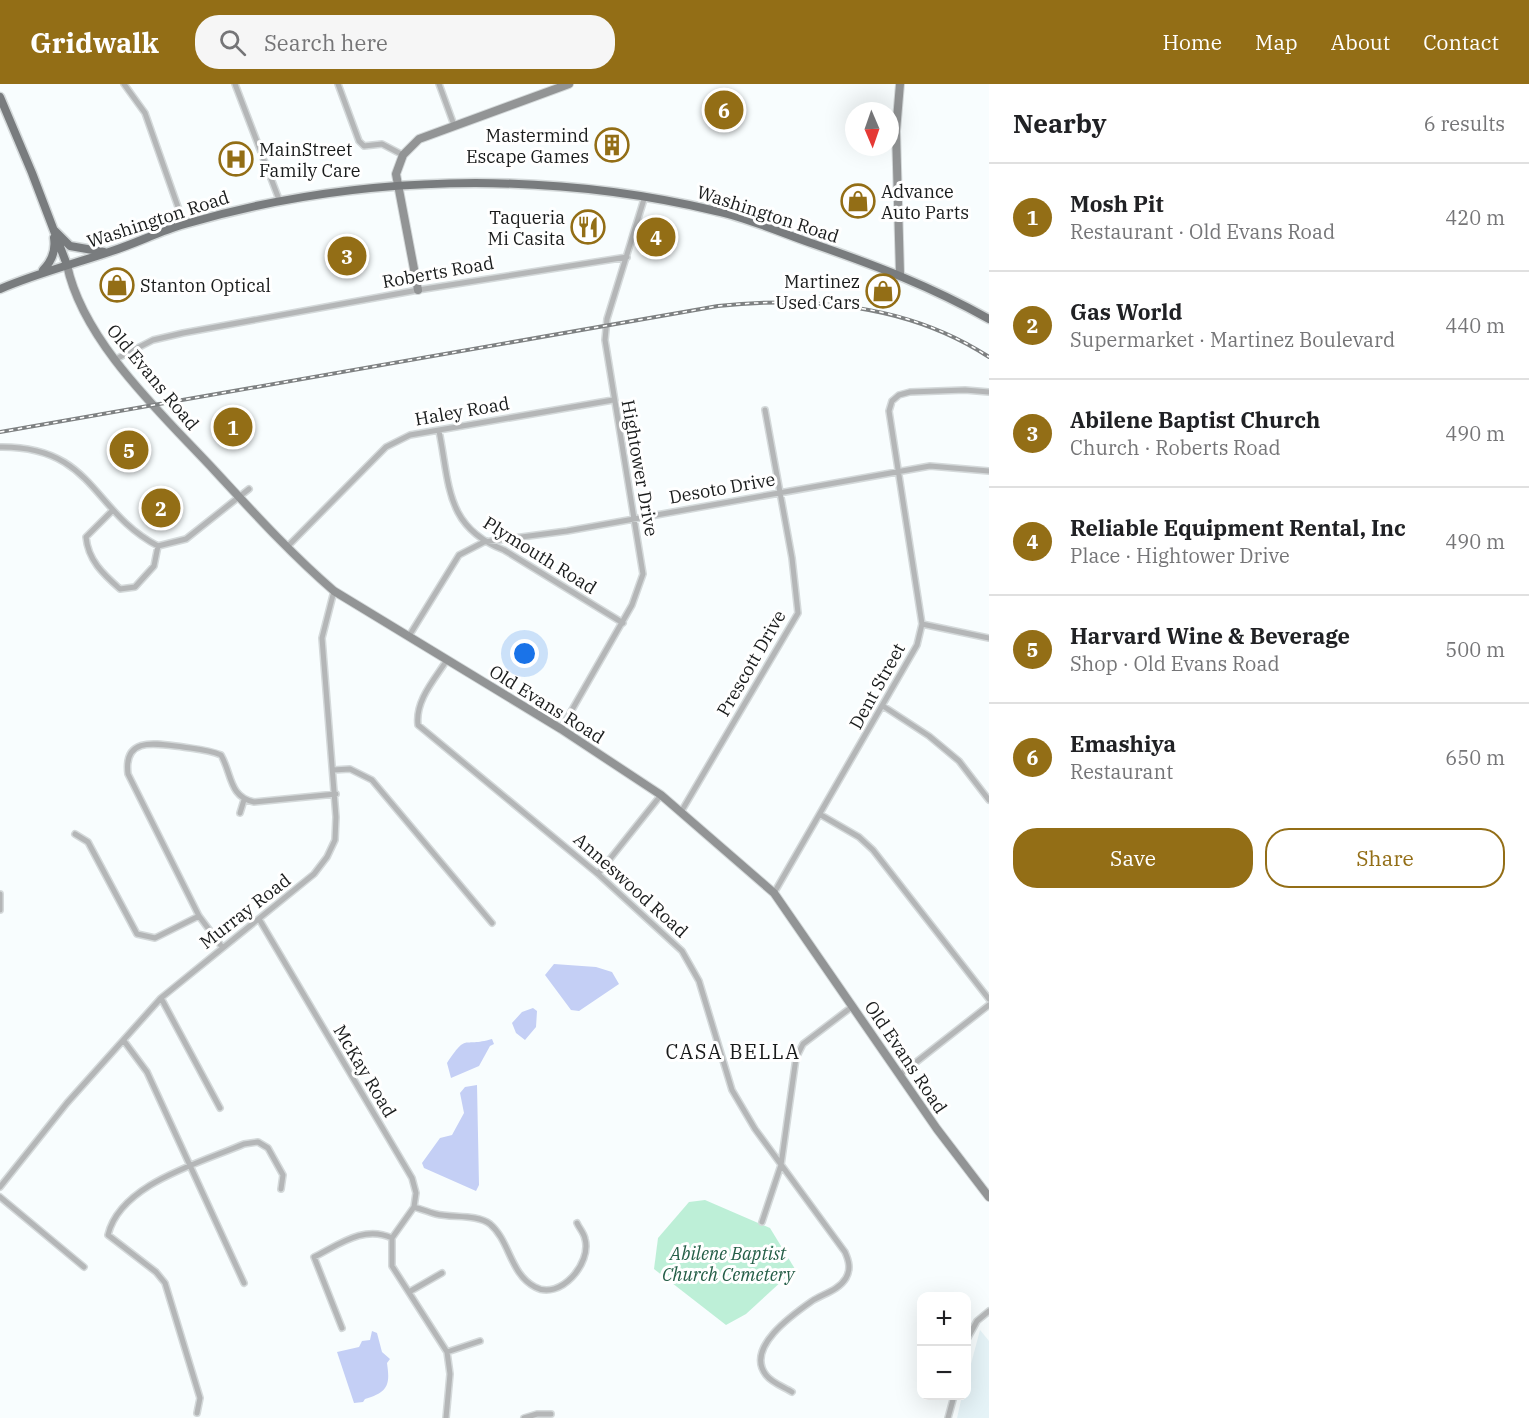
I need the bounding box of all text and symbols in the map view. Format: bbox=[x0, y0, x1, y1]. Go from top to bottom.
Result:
search box bbox=[195, 15, 615, 69]
text: Gridwalk bbox=[30, 24, 159, 61]
icon: search bbox=[216, 26, 249, 59]
text: Search here bbox=[264, 28, 388, 57]
text: Home bbox=[1162, 28, 1222, 56]
text: Map bbox=[1255, 28, 1298, 56]
text: About bbox=[1331, 28, 1390, 56]
text: Contact bbox=[1423, 28, 1499, 56]
pin: 6 bbox=[704, 87, 744, 132]
north arrow bbox=[845, 102, 899, 156]
text: Nearby bbox=[1013, 106, 1107, 140]
text: 6 results bbox=[1424, 110, 1505, 137]
place label: Mastermind Escape Games bbox=[466, 124, 589, 168]
building icon: Mastermind Escape Games bbox=[594, 127, 630, 163]
place label: MainStreet Family Care bbox=[259, 138, 360, 182]
hospital icon: MainStreet Family Care bbox=[218, 141, 254, 177]
street label: Washington Road bbox=[694, 180, 842, 248]
place label: Advance Auto Parts bbox=[881, 180, 969, 224]
shop icon: Advance Auto Parts bbox=[840, 183, 876, 219]
street label: Washington Road bbox=[84, 185, 232, 253]
text: Mosh Pit bbox=[1070, 189, 1164, 218]
text: 1 bbox=[1027, 204, 1039, 231]
text: 420 m bbox=[1445, 204, 1505, 231]
place label: Taqueria Mi Casita bbox=[487, 206, 565, 250]
restaurant icon: Taqueria Mi Casita bbox=[570, 209, 606, 245]
pin: 4 bbox=[636, 214, 676, 260]
text: Restaurant · Old Evans Road bbox=[1070, 218, 1335, 245]
pin: 3 bbox=[328, 234, 366, 279]
street label: Roberts Road bbox=[380, 251, 496, 293]
shop icon: Stanton Optical bbox=[99, 267, 135, 303]
place label: Martinez Used Cars bbox=[775, 270, 860, 314]
shop icon: Martinez Used Cars bbox=[865, 273, 901, 309]
place label: Stanton Optical bbox=[140, 274, 271, 297]
text: Gas World bbox=[1070, 297, 1182, 326]
text: 2 bbox=[1027, 312, 1039, 339]
text: 440 m bbox=[1445, 312, 1505, 339]
street label: Old Evans Road bbox=[102, 319, 204, 435]
text: Supermarket · Martinez Boulevard bbox=[1070, 326, 1395, 353]
street label: Haley Road bbox=[413, 391, 511, 431]
street label: Hightower Drive bbox=[617, 398, 663, 538]
pin: 1 bbox=[214, 404, 252, 450]
text: Abilene Baptist Church bbox=[1070, 405, 1320, 434]
text: 3 bbox=[1027, 420, 1039, 447]
text: 490 m bbox=[1445, 420, 1505, 447]
pin: 5 bbox=[110, 428, 148, 472]
text: Church · Roberts Road bbox=[1070, 434, 1281, 461]
street label: Desoto Drive bbox=[667, 467, 777, 509]
pin: 2 bbox=[142, 486, 180, 530]
street label: Plymouth Road bbox=[479, 511, 601, 599]
text: Reliable Equipment Rental, Inc bbox=[1070, 513, 1406, 542]
text: 4 bbox=[1027, 528, 1039, 555]
text: 490 m bbox=[1445, 528, 1505, 555]
text: Place · Hightower Drive bbox=[1070, 542, 1290, 569]
street label: Prescott Drive bbox=[711, 606, 791, 720]
text: Harvard Wine & Beverage bbox=[1070, 621, 1350, 650]
text: 5 bbox=[1027, 636, 1039, 663]
text: 500 m bbox=[1445, 636, 1505, 663]
your location bbox=[510, 639, 539, 668]
street label: Dent Street bbox=[844, 639, 910, 733]
text: Shop · Old Evans Road bbox=[1070, 650, 1280, 677]
street label: Old Evans Road bbox=[485, 659, 609, 749]
text: Emashiya bbox=[1070, 729, 1176, 758]
text: 6 bbox=[1027, 744, 1039, 771]
text: 650 m bbox=[1445, 744, 1505, 771]
text: Restaurant bbox=[1070, 758, 1173, 785]
street label: Anneswood Road bbox=[569, 828, 693, 943]
button: Save bbox=[1013, 828, 1253, 888]
button: Share bbox=[1265, 828, 1505, 888]
street label: Murray Road bbox=[195, 868, 295, 954]
street label: Old Evans Road bbox=[860, 996, 952, 1118]
street label: McKay Road bbox=[328, 1021, 402, 1121]
district label: CASA BELLA bbox=[665, 1038, 801, 1065]
park label: Abilene Baptist Church Cemetery bbox=[662, 1242, 796, 1286]
map controls bbox=[917, 1292, 971, 1400]
button: + bbox=[917, 1292, 971, 1346]
button: − bbox=[917, 1346, 971, 1400]

